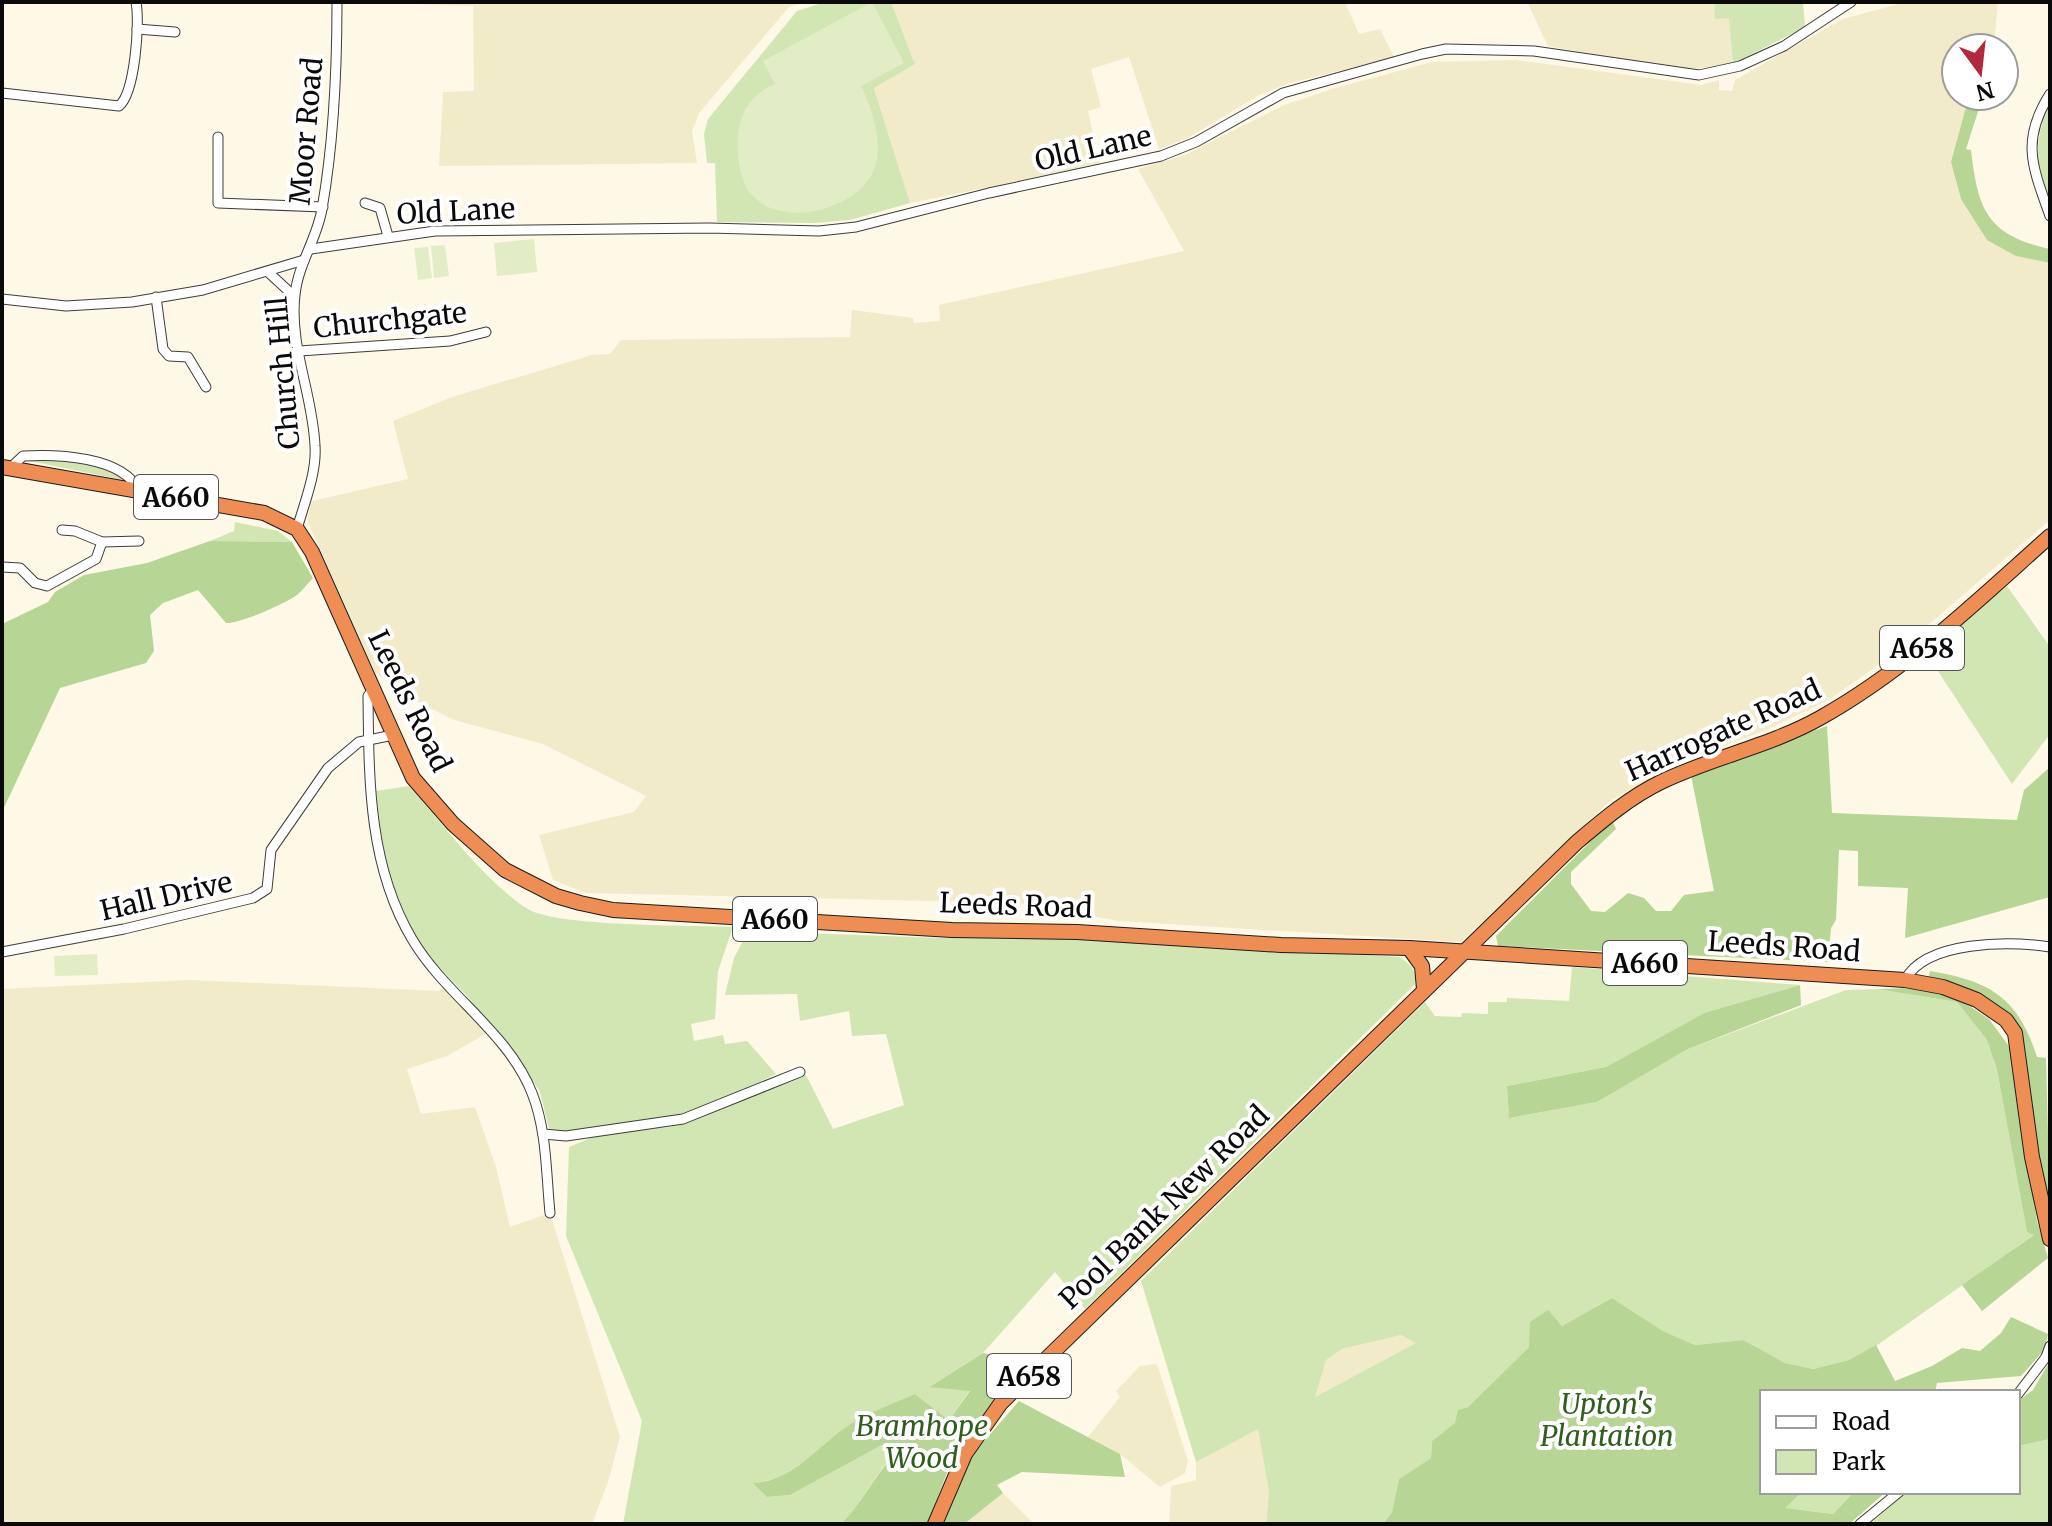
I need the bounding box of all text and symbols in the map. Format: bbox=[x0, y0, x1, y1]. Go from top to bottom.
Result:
north arrow bbox=[1940, 32, 2020, 112]
street label: Moor Road bbox=[282, 56, 330, 206]
text: N bbox=[1973, 76, 1997, 107]
street label: Old Lane bbox=[1031, 117, 1155, 179]
street label: Old Lane bbox=[396, 190, 516, 232]
street label: Churchgate bbox=[312, 294, 468, 346]
street label: Church Hill bbox=[258, 295, 308, 451]
road number: A660 bbox=[134, 475, 218, 519]
street label: Leeds Road bbox=[360, 624, 460, 778]
road number: A658 bbox=[1880, 626, 1964, 670]
street label: Harrogate Road bbox=[1620, 671, 1826, 789]
street label: Hall Drive bbox=[97, 863, 235, 929]
street label: Leeds Road bbox=[939, 884, 1093, 926]
road number: A660 bbox=[733, 897, 817, 941]
street label: Leeds Road bbox=[1706, 923, 1862, 969]
road number: A660 bbox=[1603, 941, 1687, 985]
street label: Pool Bank New Road bbox=[1052, 1097, 1277, 1317]
road number: A658 bbox=[987, 1354, 1071, 1398]
park label: Upton's Plantation bbox=[1540, 1386, 1674, 1454]
legend bbox=[1760, 1390, 2020, 1494]
text: Road bbox=[1832, 1406, 1890, 1437]
park label: Bramhope Wood bbox=[856, 1408, 988, 1476]
text: Park bbox=[1832, 1446, 1886, 1477]

